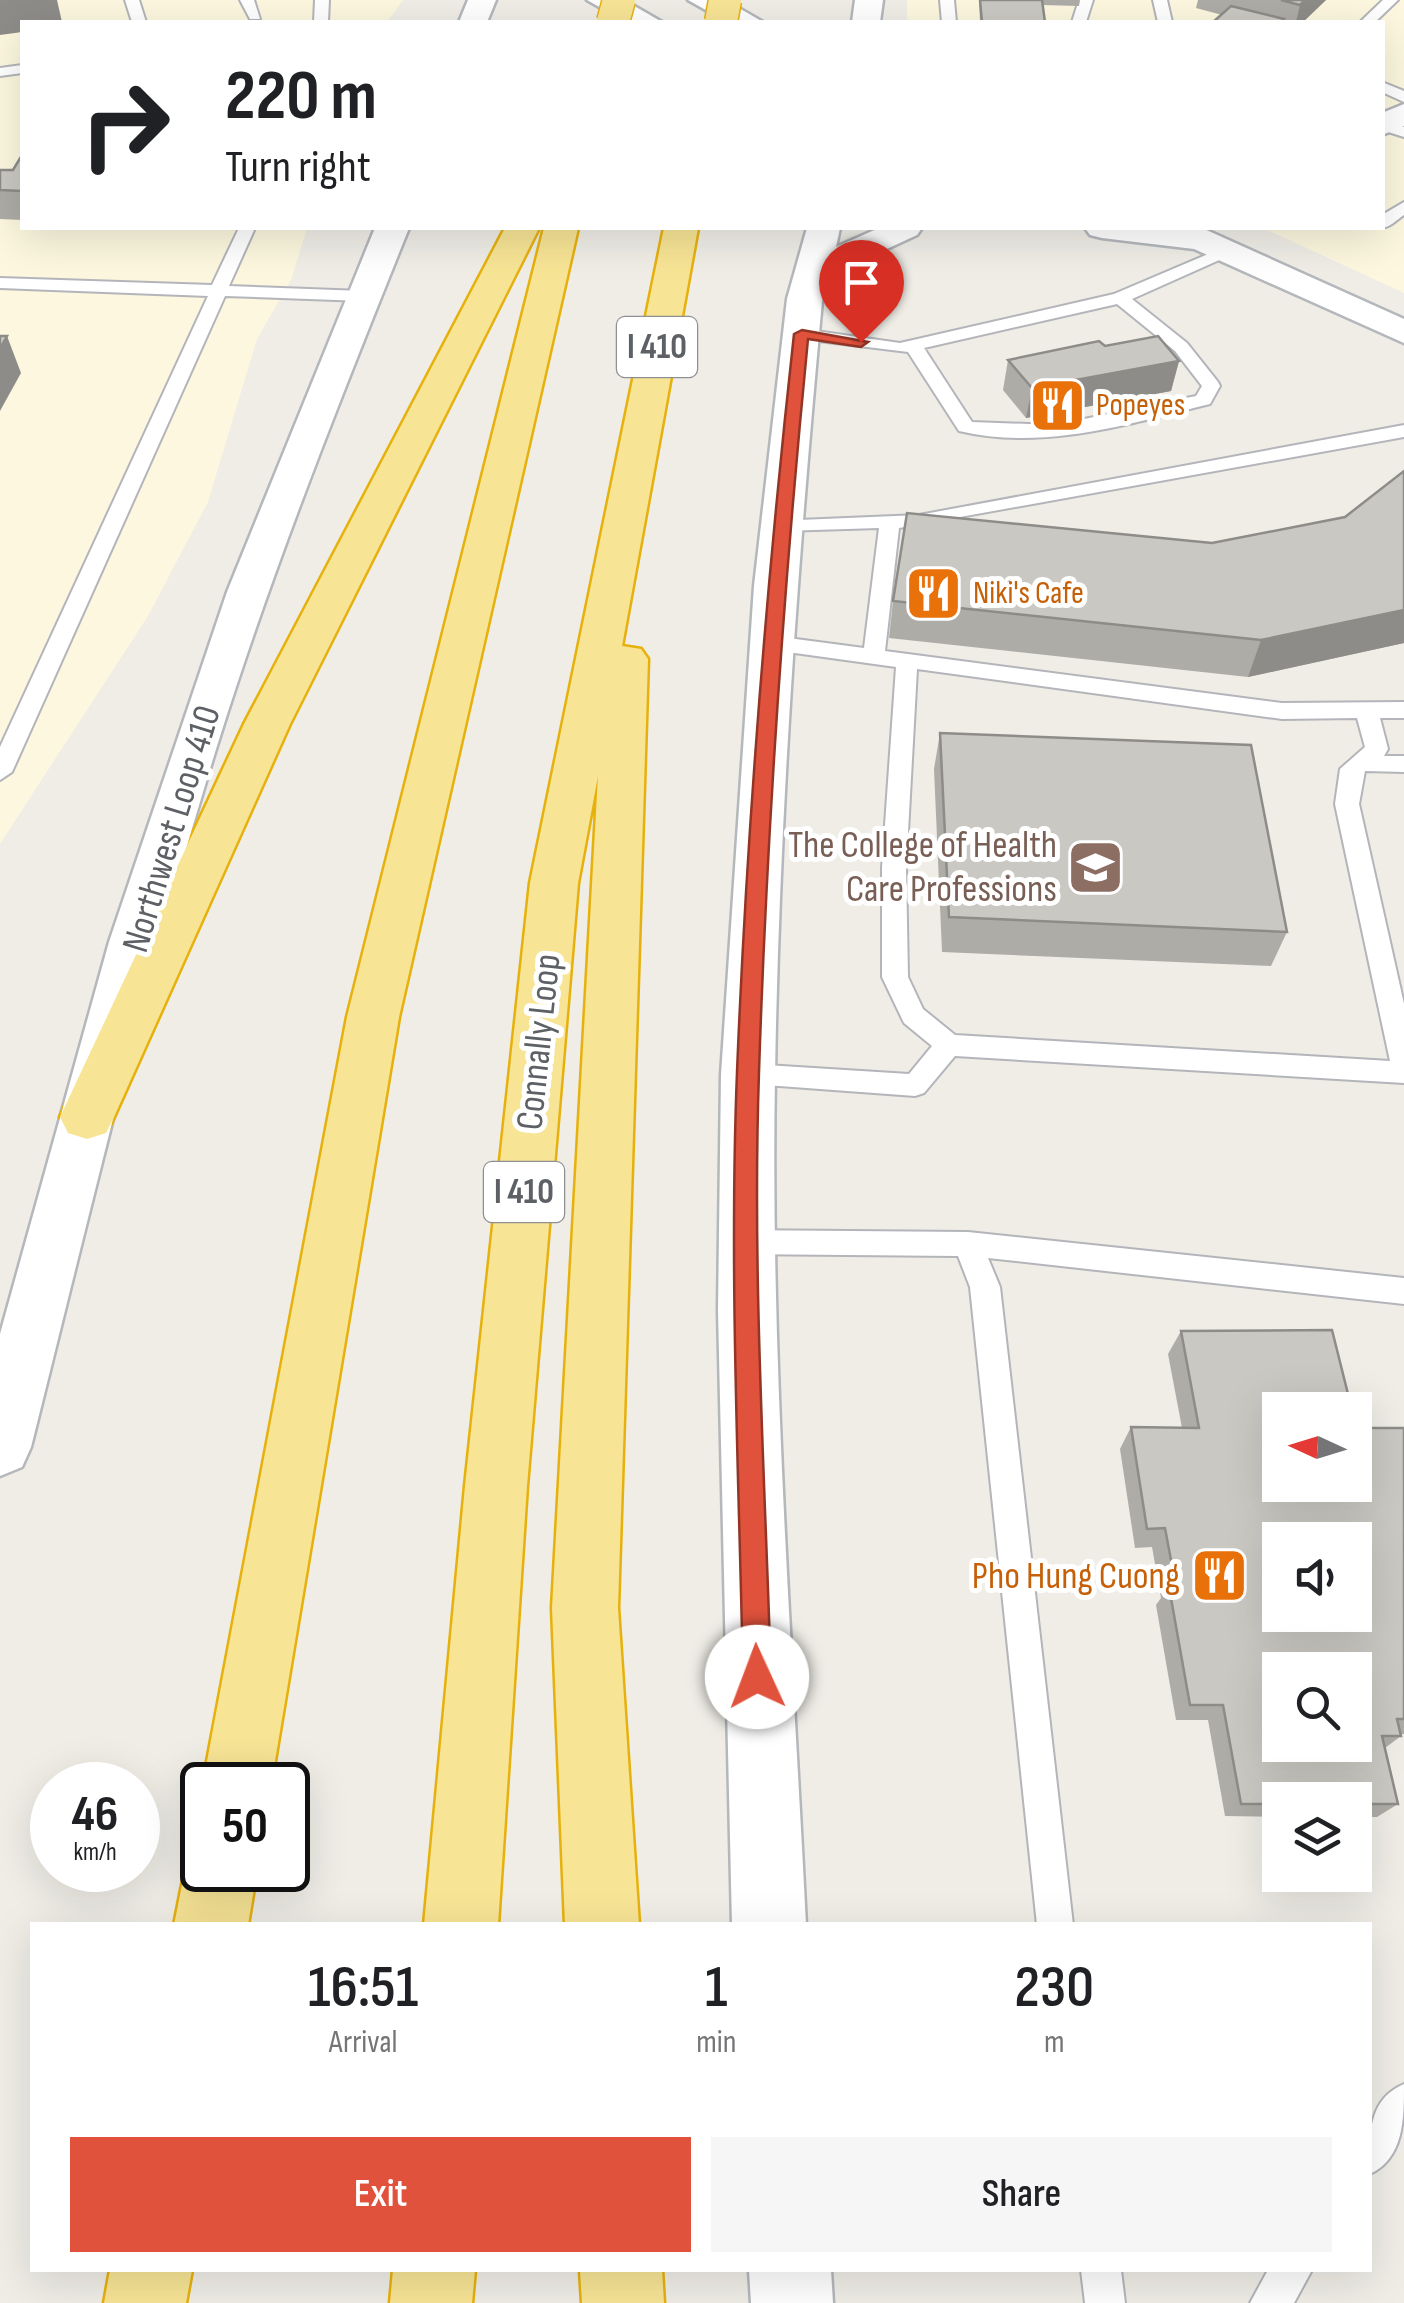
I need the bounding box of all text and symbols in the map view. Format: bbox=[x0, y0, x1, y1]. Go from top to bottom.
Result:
text: 220 m bbox=[225, 55, 377, 139]
icon: right bbox=[60, 60, 190, 190]
text: Turn right bbox=[225, 140, 371, 195]
pin bbox=[819, 240, 904, 343]
icon: arrive bbox=[834, 255, 889, 310]
road number: I 410 bbox=[617, 317, 697, 377]
restaurant icon: Popeyes bbox=[1027, 375, 1087, 435]
place label: Popeyes bbox=[1096, 386, 1185, 425]
restaurant icon: Niki's Cafe bbox=[904, 563, 964, 623]
place label: Niki's Cafe bbox=[973, 574, 1084, 613]
street label: Northwest Loop 410 bbox=[113, 700, 231, 958]
place label: The College of Health Care Professions bbox=[788, 823, 1057, 912]
school or university icon: The College of Health Care Professions bbox=[1066, 837, 1126, 897]
street label: Connally Loop bbox=[507, 952, 571, 1132]
road number: I 410 bbox=[484, 1162, 564, 1222]
north arrow bbox=[1262, 1392, 1372, 1502]
map controls bbox=[1262, 1392, 1372, 1892]
button: sound bbox=[1262, 1522, 1372, 1632]
restaurant icon: Pho Hung Cuong bbox=[1189, 1546, 1249, 1606]
place label: Pho Hung Cuong bbox=[972, 1554, 1180, 1599]
position arrow bbox=[705, 1625, 809, 1729]
button: search bbox=[1262, 1652, 1372, 1762]
speed limit sign: 50 bbox=[180, 1762, 310, 1892]
button: layers bbox=[1262, 1782, 1372, 1892]
text: 46 bbox=[72, 1785, 118, 1845]
text: km/h bbox=[73, 1837, 117, 1868]
text: 16:51 bbox=[308, 1952, 418, 2024]
text: 1 bbox=[705, 1952, 728, 2024]
text: 230 bbox=[1014, 1952, 1094, 2024]
text: Arrival bbox=[329, 2023, 397, 2062]
text: min bbox=[696, 2023, 736, 2062]
text: m bbox=[1044, 2023, 1064, 2062]
button: Exit bbox=[70, 2137, 691, 2252]
button: Share bbox=[711, 2137, 1332, 2252]

